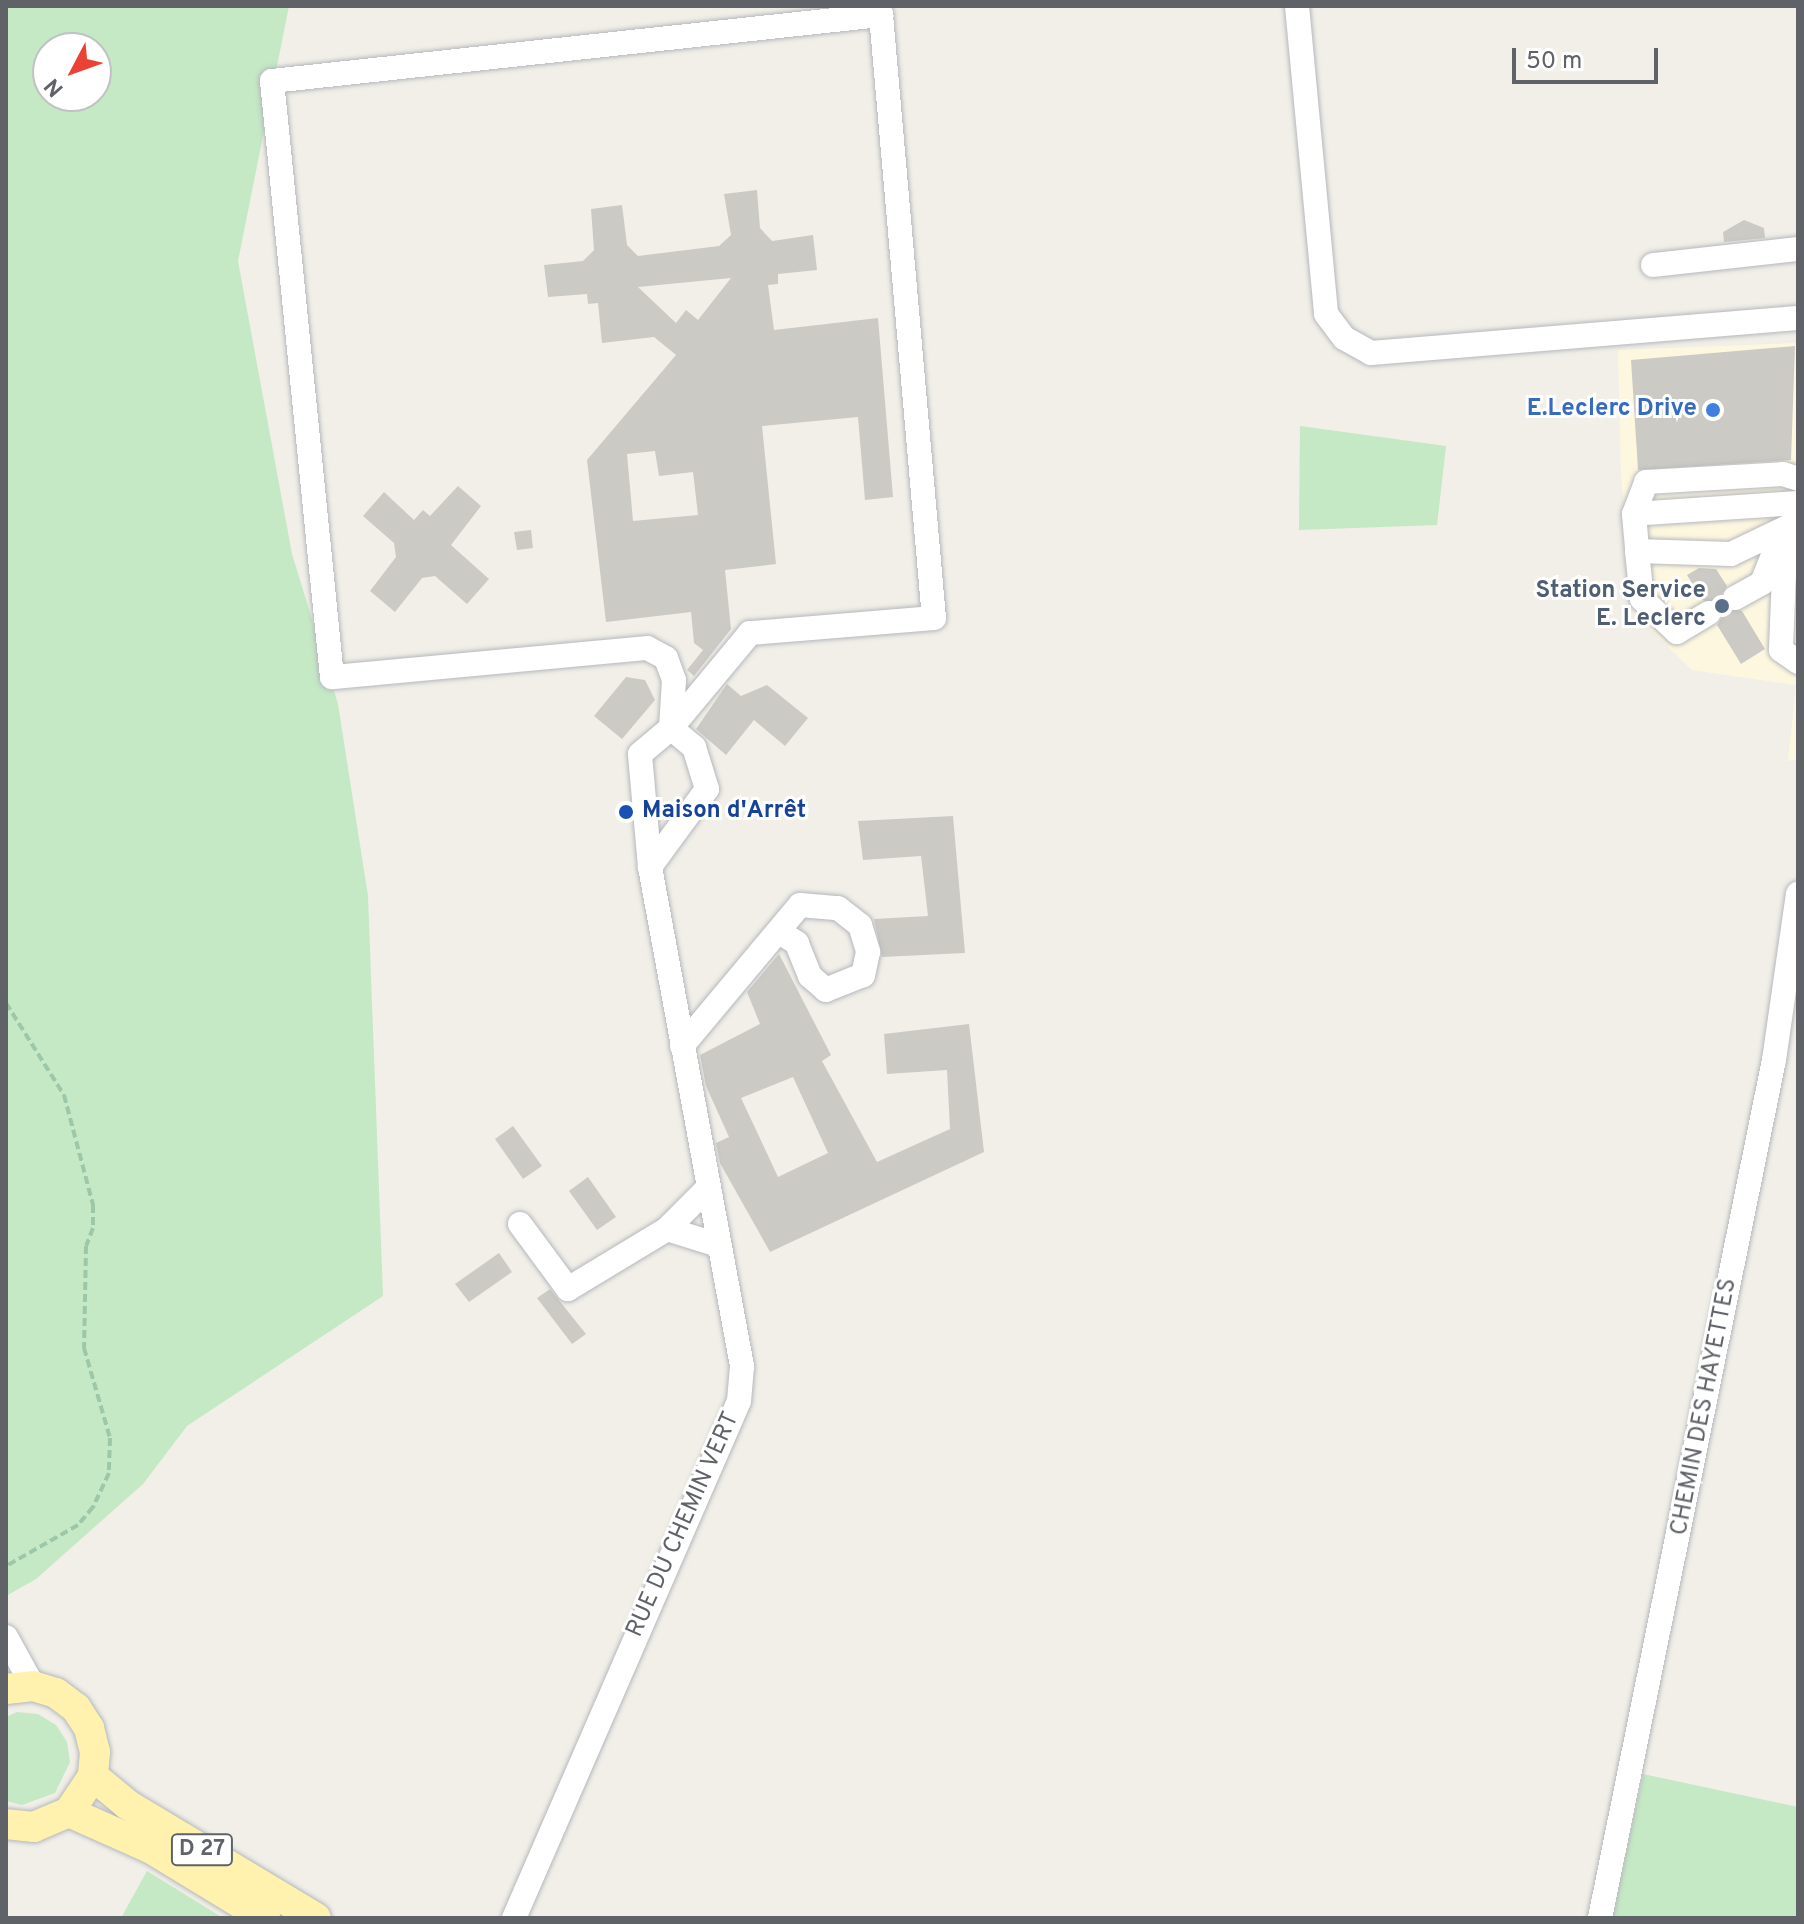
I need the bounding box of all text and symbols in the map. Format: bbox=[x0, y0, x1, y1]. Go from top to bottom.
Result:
north arrow bbox=[32, 32, 112, 112]
scale bar bbox=[1516, 32, 1662, 82]
text: 50 m bbox=[1526, 47, 1582, 77]
text: N bbox=[40, 72, 70, 102]
place label: E.Leclerc Drive bbox=[1527, 396, 1697, 424]
marker: E.Leclerc Drive bbox=[1704, 401, 1722, 419]
place label: Station Service E. Leclerc bbox=[1535, 578, 1706, 634]
marker: Station Service E. Leclerc bbox=[1713, 597, 1731, 615]
place label: Maison d'Arrêt bbox=[642, 798, 806, 826]
marker: Maison d'Arrêt bbox=[617, 803, 635, 821]
street label: CHEMIN DES HAYETTES bbox=[1666, 1276, 1744, 1538]
street label: RUE DU CHEMIN VERT bbox=[621, 1407, 747, 1643]
road number: D 27 bbox=[170, 1832, 234, 1868]

